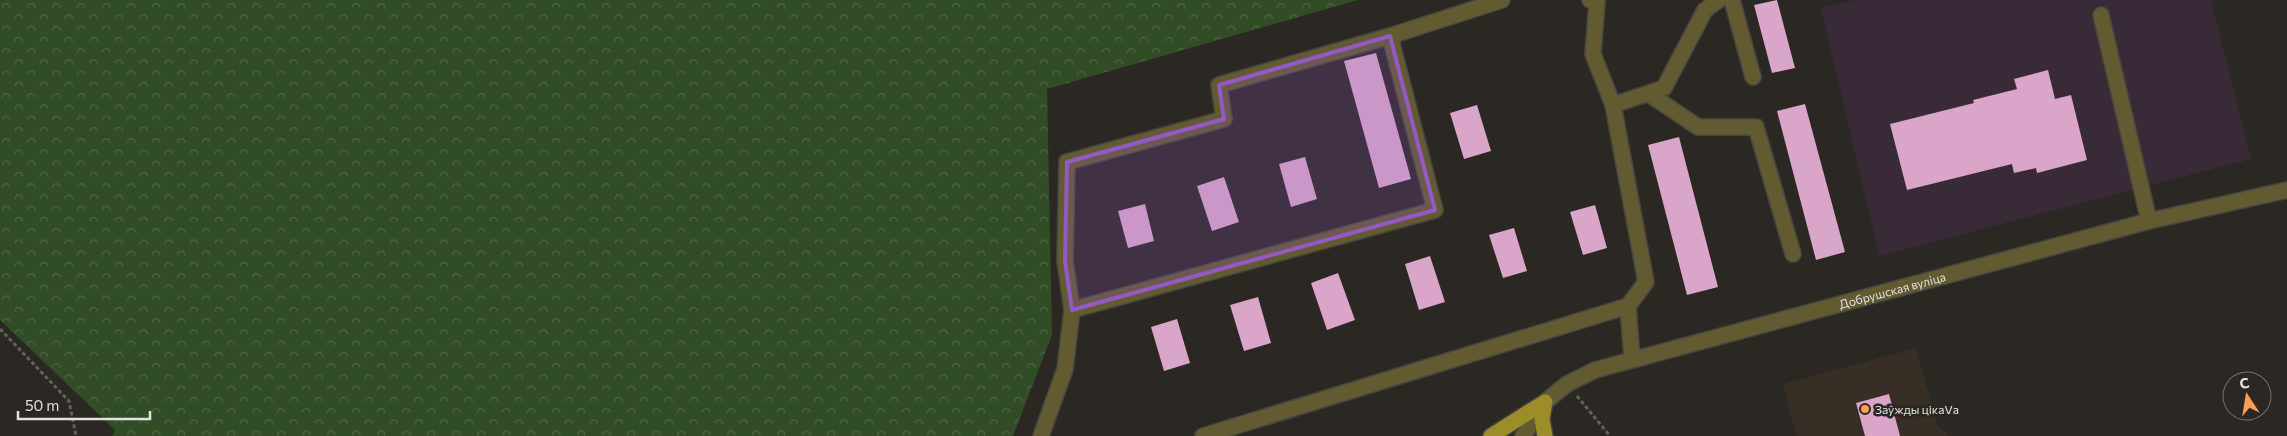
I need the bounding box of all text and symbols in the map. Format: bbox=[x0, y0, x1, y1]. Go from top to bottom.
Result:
street label: Добрушская вуліца bbox=[1837, 269, 1947, 311]
north arrow bbox=[2222, 371, 2272, 421]
text: С bbox=[2238, 373, 2251, 392]
scale bar bbox=[18, 388, 150, 420]
text: 50 m bbox=[25, 396, 59, 414]
place label: Заўжды цікаVа bbox=[1875, 402, 1959, 416]
marker: Заўжды цікаVа bbox=[1859, 403, 1871, 415]

